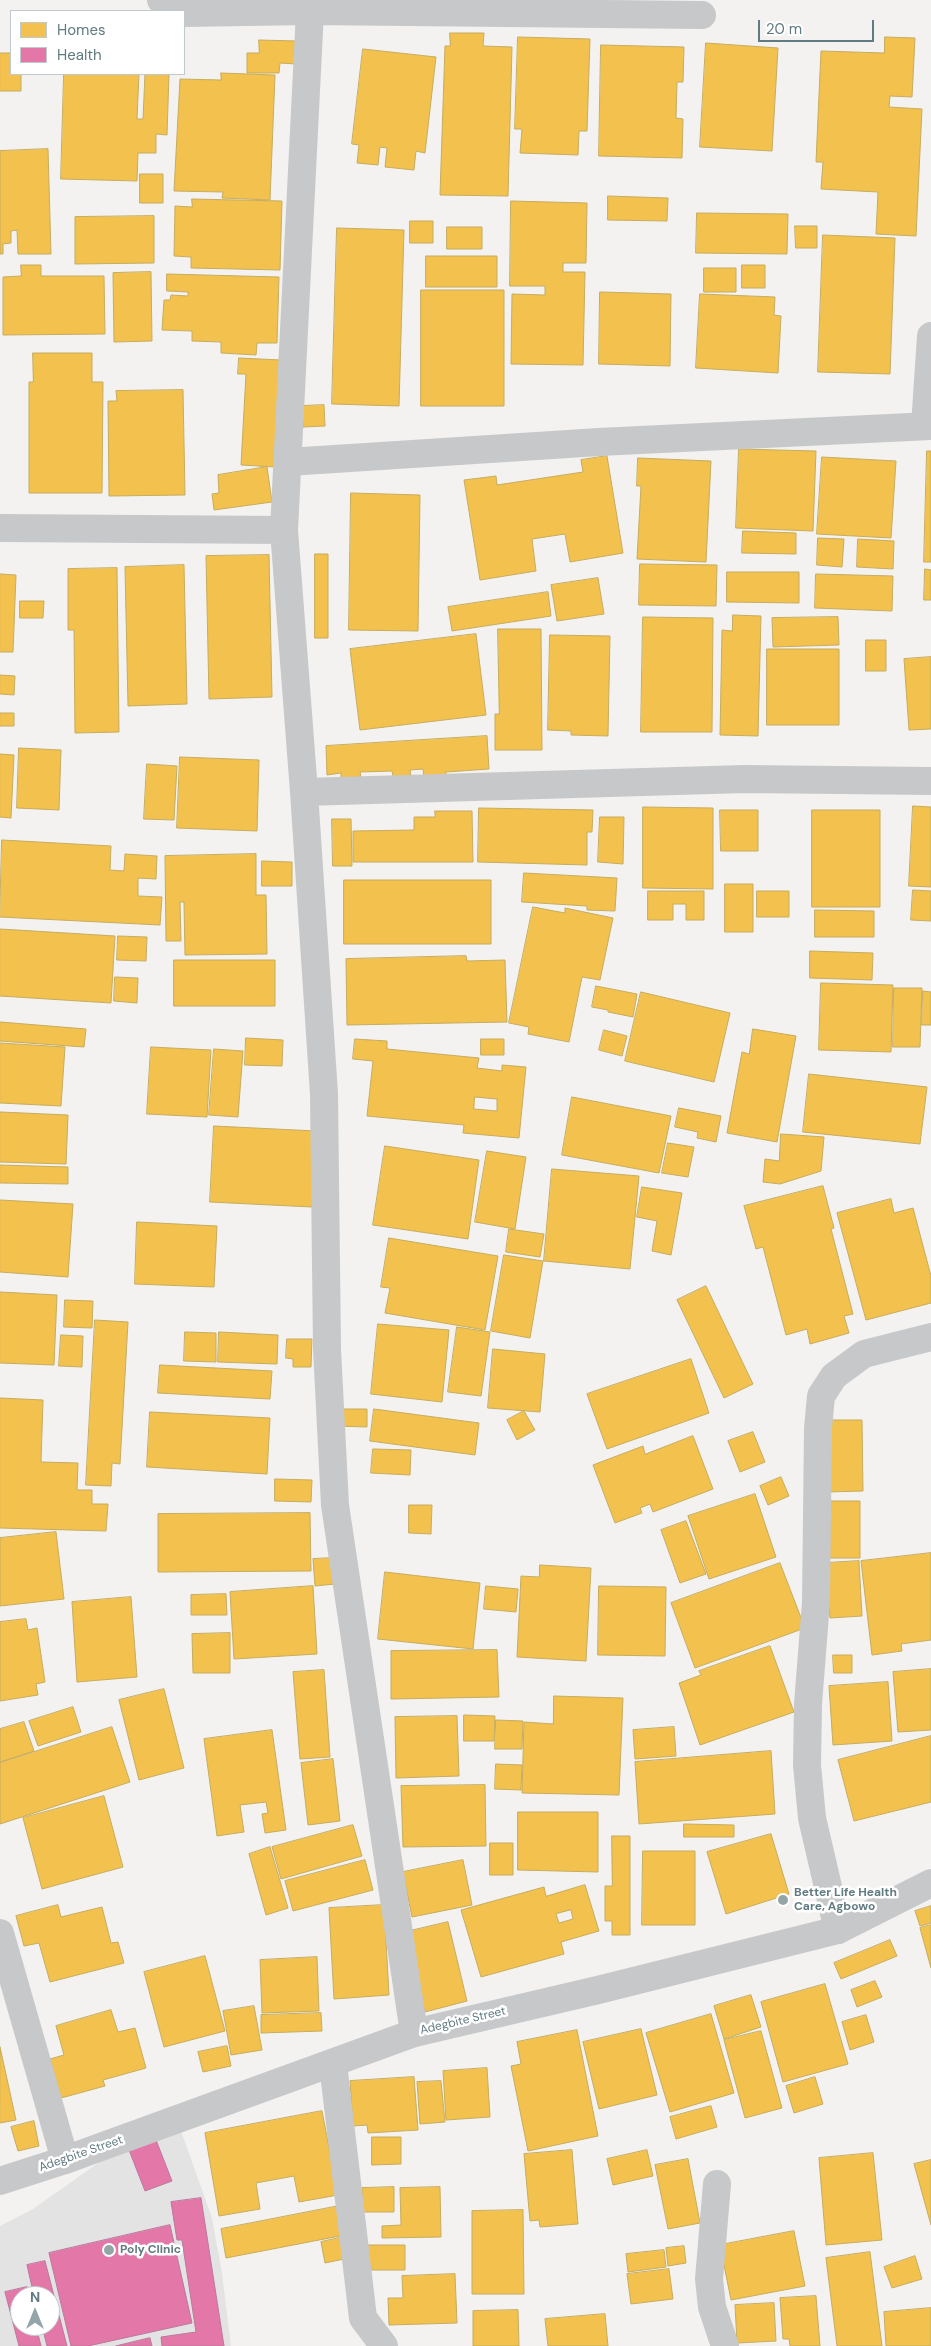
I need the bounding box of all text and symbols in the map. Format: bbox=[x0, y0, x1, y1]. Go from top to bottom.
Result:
legend bbox=[10, 10, 185, 75]
scale bar bbox=[761, 10, 877, 42]
text: 20 m bbox=[766, 19, 802, 39]
text: Homes bbox=[57, 20, 106, 40]
text: Health bbox=[57, 45, 102, 65]
place label: Better Life Health Care, Agbowo bbox=[794, 1886, 897, 1914]
marker: Better Life Health Care, Agbowo bbox=[776, 1893, 790, 1907]
street label: Adegbite Street bbox=[419, 2004, 507, 2038]
street label: Adegbite Street bbox=[37, 2133, 125, 2175]
marker: Poly Clinic bbox=[102, 2243, 116, 2257]
place label: Poly Clinic bbox=[120, 2243, 181, 2257]
north arrow bbox=[10, 2286, 60, 2336]
text: N bbox=[30, 2288, 40, 2306]

